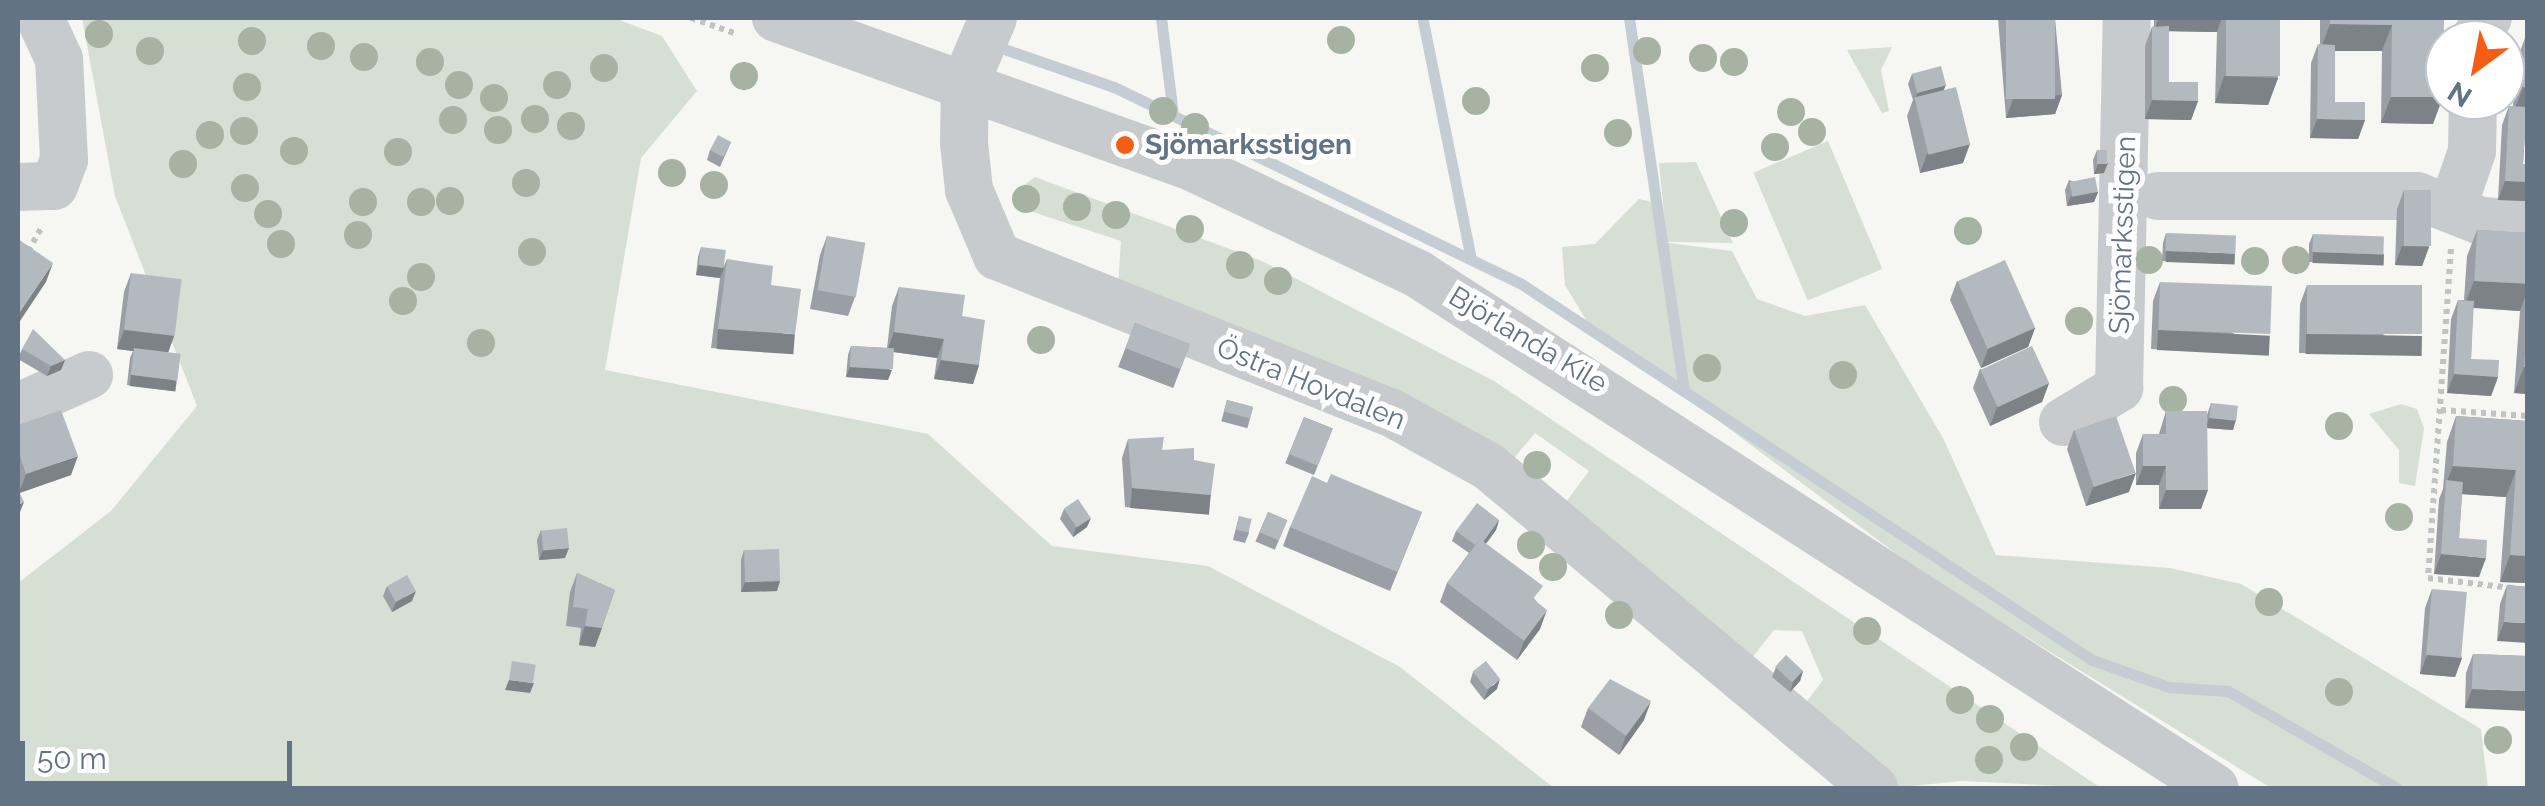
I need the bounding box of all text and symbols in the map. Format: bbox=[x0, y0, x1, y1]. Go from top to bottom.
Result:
north arrow bbox=[2425, 20, 2525, 120]
text: N bbox=[2442, 75, 2478, 114]
place label: Sjömarksstigen bbox=[1145, 128, 1352, 162]
marker: Sjömarksstigen bbox=[1114, 134, 1136, 156]
street label: Sjömarksstigen bbox=[2103, 135, 2143, 335]
street label: Björlanda Kile bbox=[1443, 280, 1613, 400]
street label: Östra Hovdalen bbox=[1212, 331, 1410, 437]
scale bar bbox=[25, 721, 298, 783]
text: 50 m bbox=[37, 741, 107, 776]

